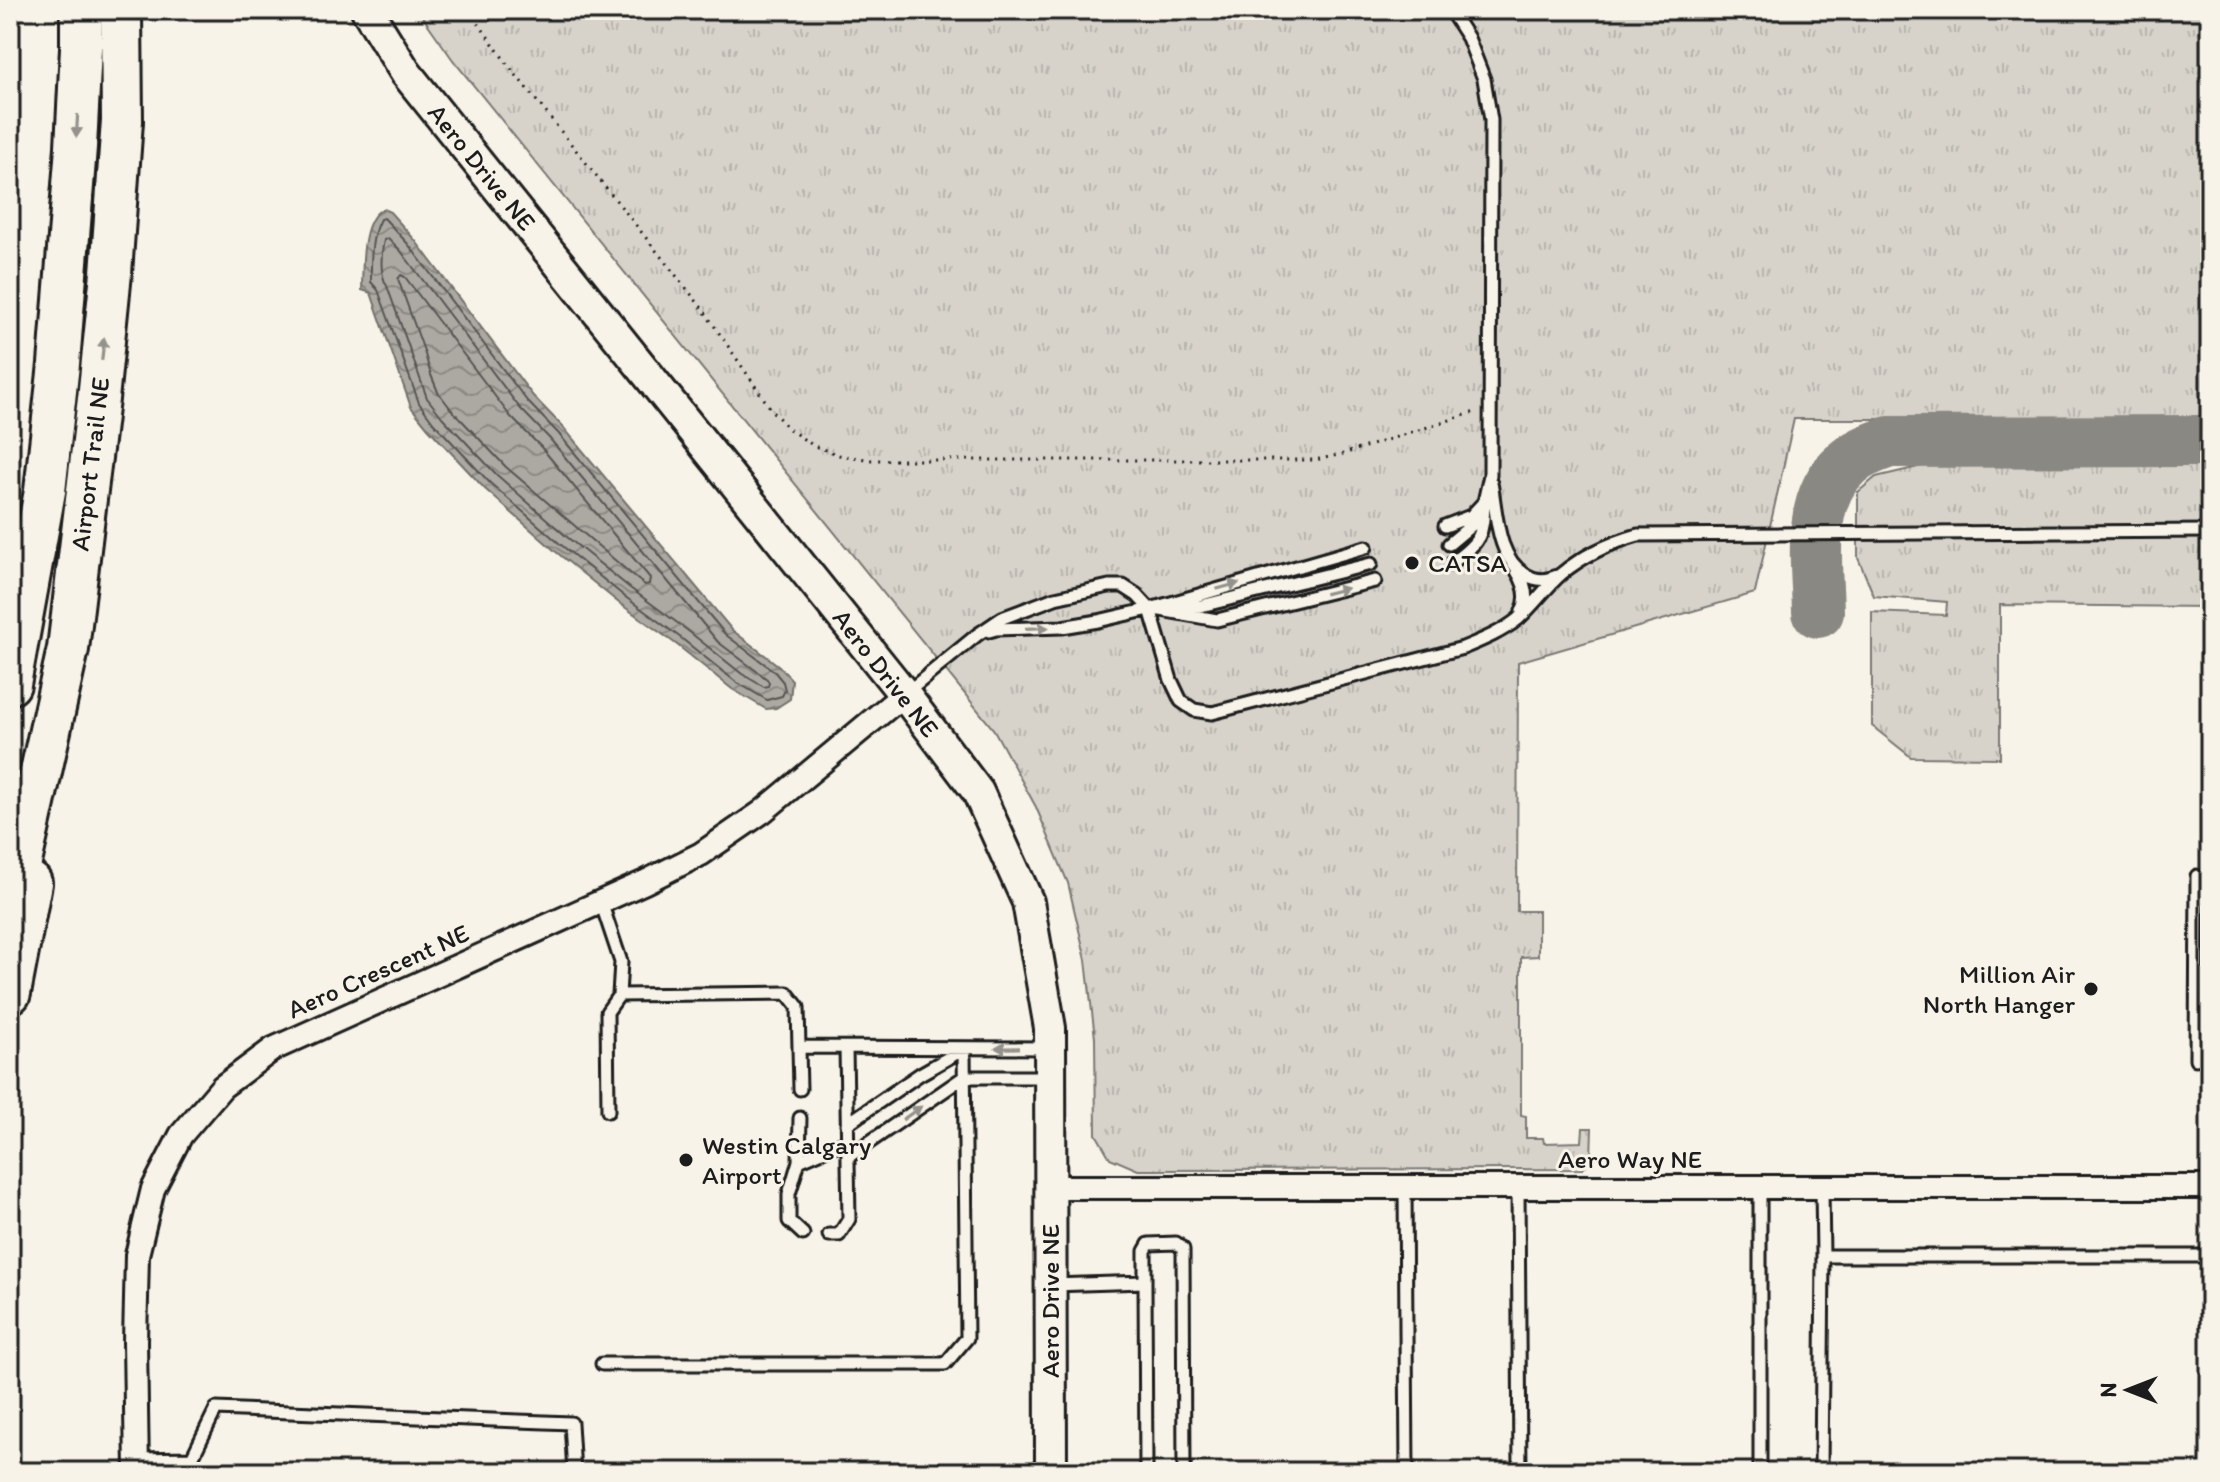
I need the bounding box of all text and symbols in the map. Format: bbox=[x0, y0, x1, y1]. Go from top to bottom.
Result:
street label: Aero Drive NE bbox=[421, 97, 543, 237]
one-way arrow bbox=[70, 114, 83, 139]
one-way arrow bbox=[97, 336, 110, 361]
street label: Airport Trail NE bbox=[63, 375, 117, 553]
place label: CATSA bbox=[1428, 547, 1508, 579]
marker: CATSA bbox=[1403, 554, 1421, 572]
one-way arrow bbox=[1215, 580, 1240, 592]
one-way arrow bbox=[1323, 584, 1348, 596]
street label: Aero Drive NE bbox=[826, 602, 946, 744]
one-way arrow bbox=[1025, 622, 1050, 635]
street label: Aero Crescent NE bbox=[282, 917, 474, 1025]
place label: Million Air North Hanger bbox=[1923, 958, 2076, 1020]
marker: Million Air North Hanger bbox=[2082, 980, 2100, 998]
one-way arrow bbox=[994, 1042, 1019, 1054]
one-way arrow bbox=[901, 1106, 922, 1121]
place label: Westin Calgary Airport bbox=[702, 1129, 871, 1191]
street label: Aero Way NE bbox=[1558, 1143, 1702, 1175]
marker: Westin Calgary Airport bbox=[677, 1151, 695, 1169]
street label: Aero Drive NE bbox=[1034, 1224, 1066, 1378]
north arrow bbox=[2088, 1350, 2168, 1430]
text: N bbox=[2095, 1383, 2122, 1397]

